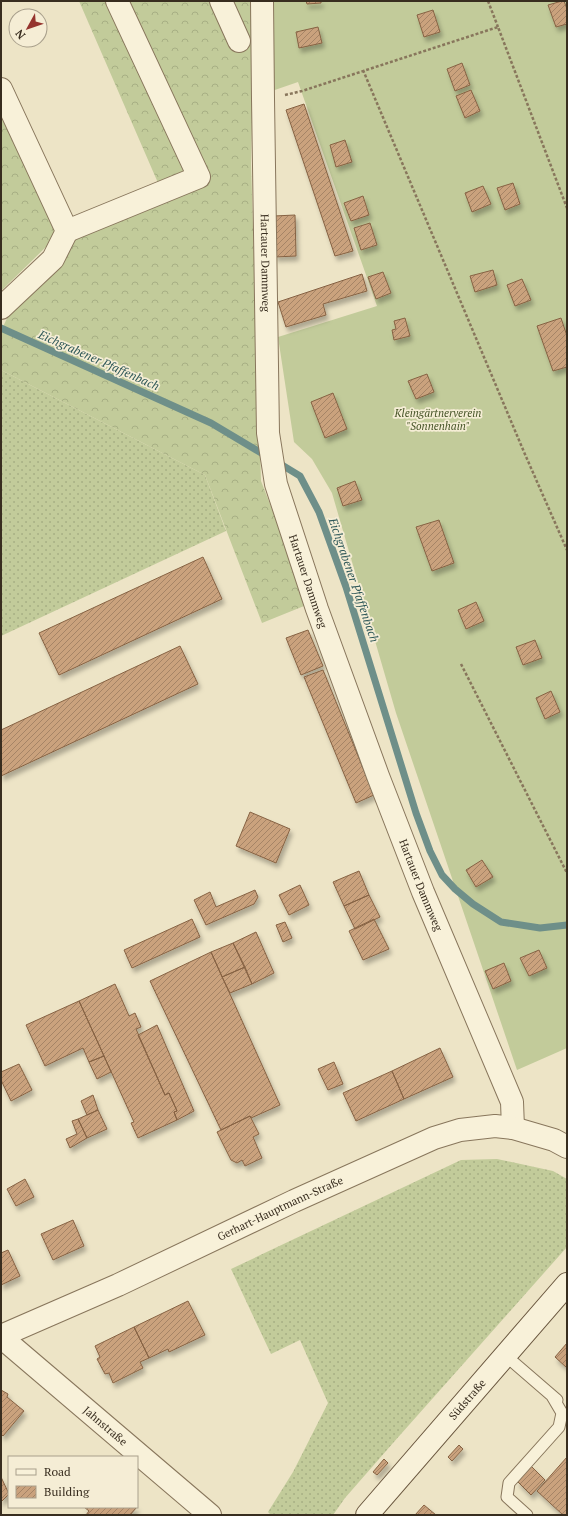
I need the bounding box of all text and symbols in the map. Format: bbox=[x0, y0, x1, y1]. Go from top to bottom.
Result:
north arrow bbox=[8, 8, 48, 48]
text: N bbox=[12, 26, 28, 42]
street label: Hartauer Dammweg bbox=[258, 214, 273, 312]
water label: Eichgrabener Pfaffenbach bbox=[35, 326, 162, 393]
park label: Kleingärtnerverein "Sonnenhain" bbox=[394, 406, 481, 433]
water label: Eichgrabener Pfaffenbach bbox=[325, 515, 382, 644]
street label: Hartauer Dammweg bbox=[286, 533, 330, 630]
street label: Hartauer Dammweg bbox=[396, 837, 446, 933]
street label: Gerhart-Hauptmann-Straße bbox=[215, 1173, 346, 1244]
street label: Südstraße bbox=[446, 1376, 489, 1423]
street label: Jahnstraße bbox=[80, 1403, 131, 1449]
legend bbox=[8, 1456, 138, 1508]
text: Road bbox=[44, 1464, 71, 1479]
text: Building bbox=[44, 1484, 90, 1499]

